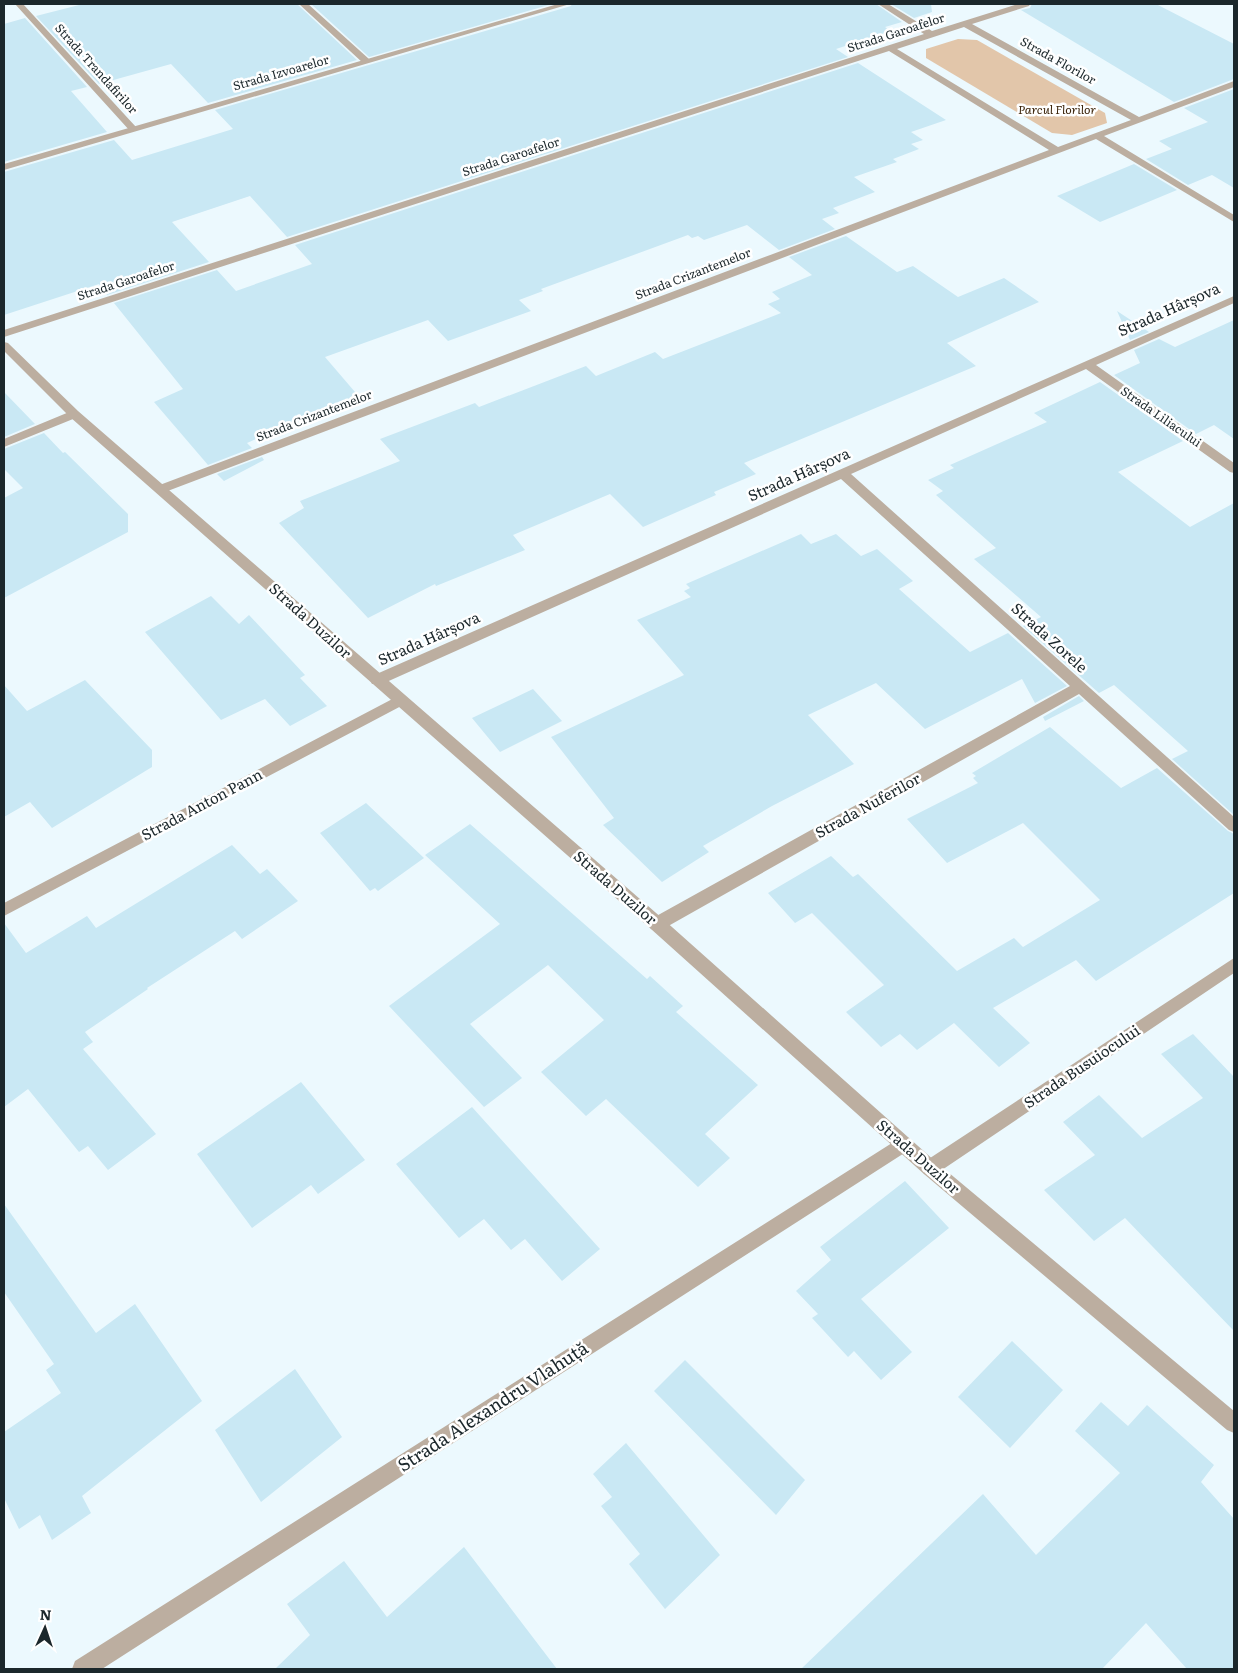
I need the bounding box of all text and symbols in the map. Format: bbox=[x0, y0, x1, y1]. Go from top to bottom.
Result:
street label: Strada Garoafelor bbox=[845, 8, 947, 56]
street label: Strada Trandafirilor bbox=[51, 19, 142, 118]
street label: Strada Florilor bbox=[1017, 32, 1100, 89]
street label: Strada Izvoarelor bbox=[231, 50, 331, 94]
park label: Parcul Florilor bbox=[1018, 100, 1097, 118]
street label: Strada Garoafelor bbox=[460, 132, 562, 180]
street label: Strada Crizantemelor bbox=[632, 243, 753, 303]
street label: Strada Garoafelor bbox=[75, 256, 177, 304]
street label: Strada Hârșova bbox=[1114, 275, 1224, 341]
street label: Strada Liliacului bbox=[1117, 382, 1206, 451]
street label: Strada Crizantemelor bbox=[253, 385, 374, 445]
street label: Strada Hârșova bbox=[744, 440, 854, 506]
street label: Strada Duzilor bbox=[265, 577, 357, 663]
street label: Strada Zorele bbox=[1007, 596, 1093, 678]
street label: Strada Hârșova bbox=[374, 604, 484, 670]
street label: Strada Anton Pann bbox=[137, 762, 266, 845]
street label: Strada Nuferilor bbox=[810, 766, 924, 843]
street label: Strada Duzilor bbox=[569, 844, 663, 930]
street label: Strada Busuiocului bbox=[1019, 1018, 1144, 1113]
street label: Strada Duzilor bbox=[872, 1113, 966, 1199]
street label: Strada Alexandru Vlahuță bbox=[392, 1334, 593, 1478]
north arrow bbox=[20, 1603, 70, 1653]
text: N bbox=[39, 1604, 52, 1624]

